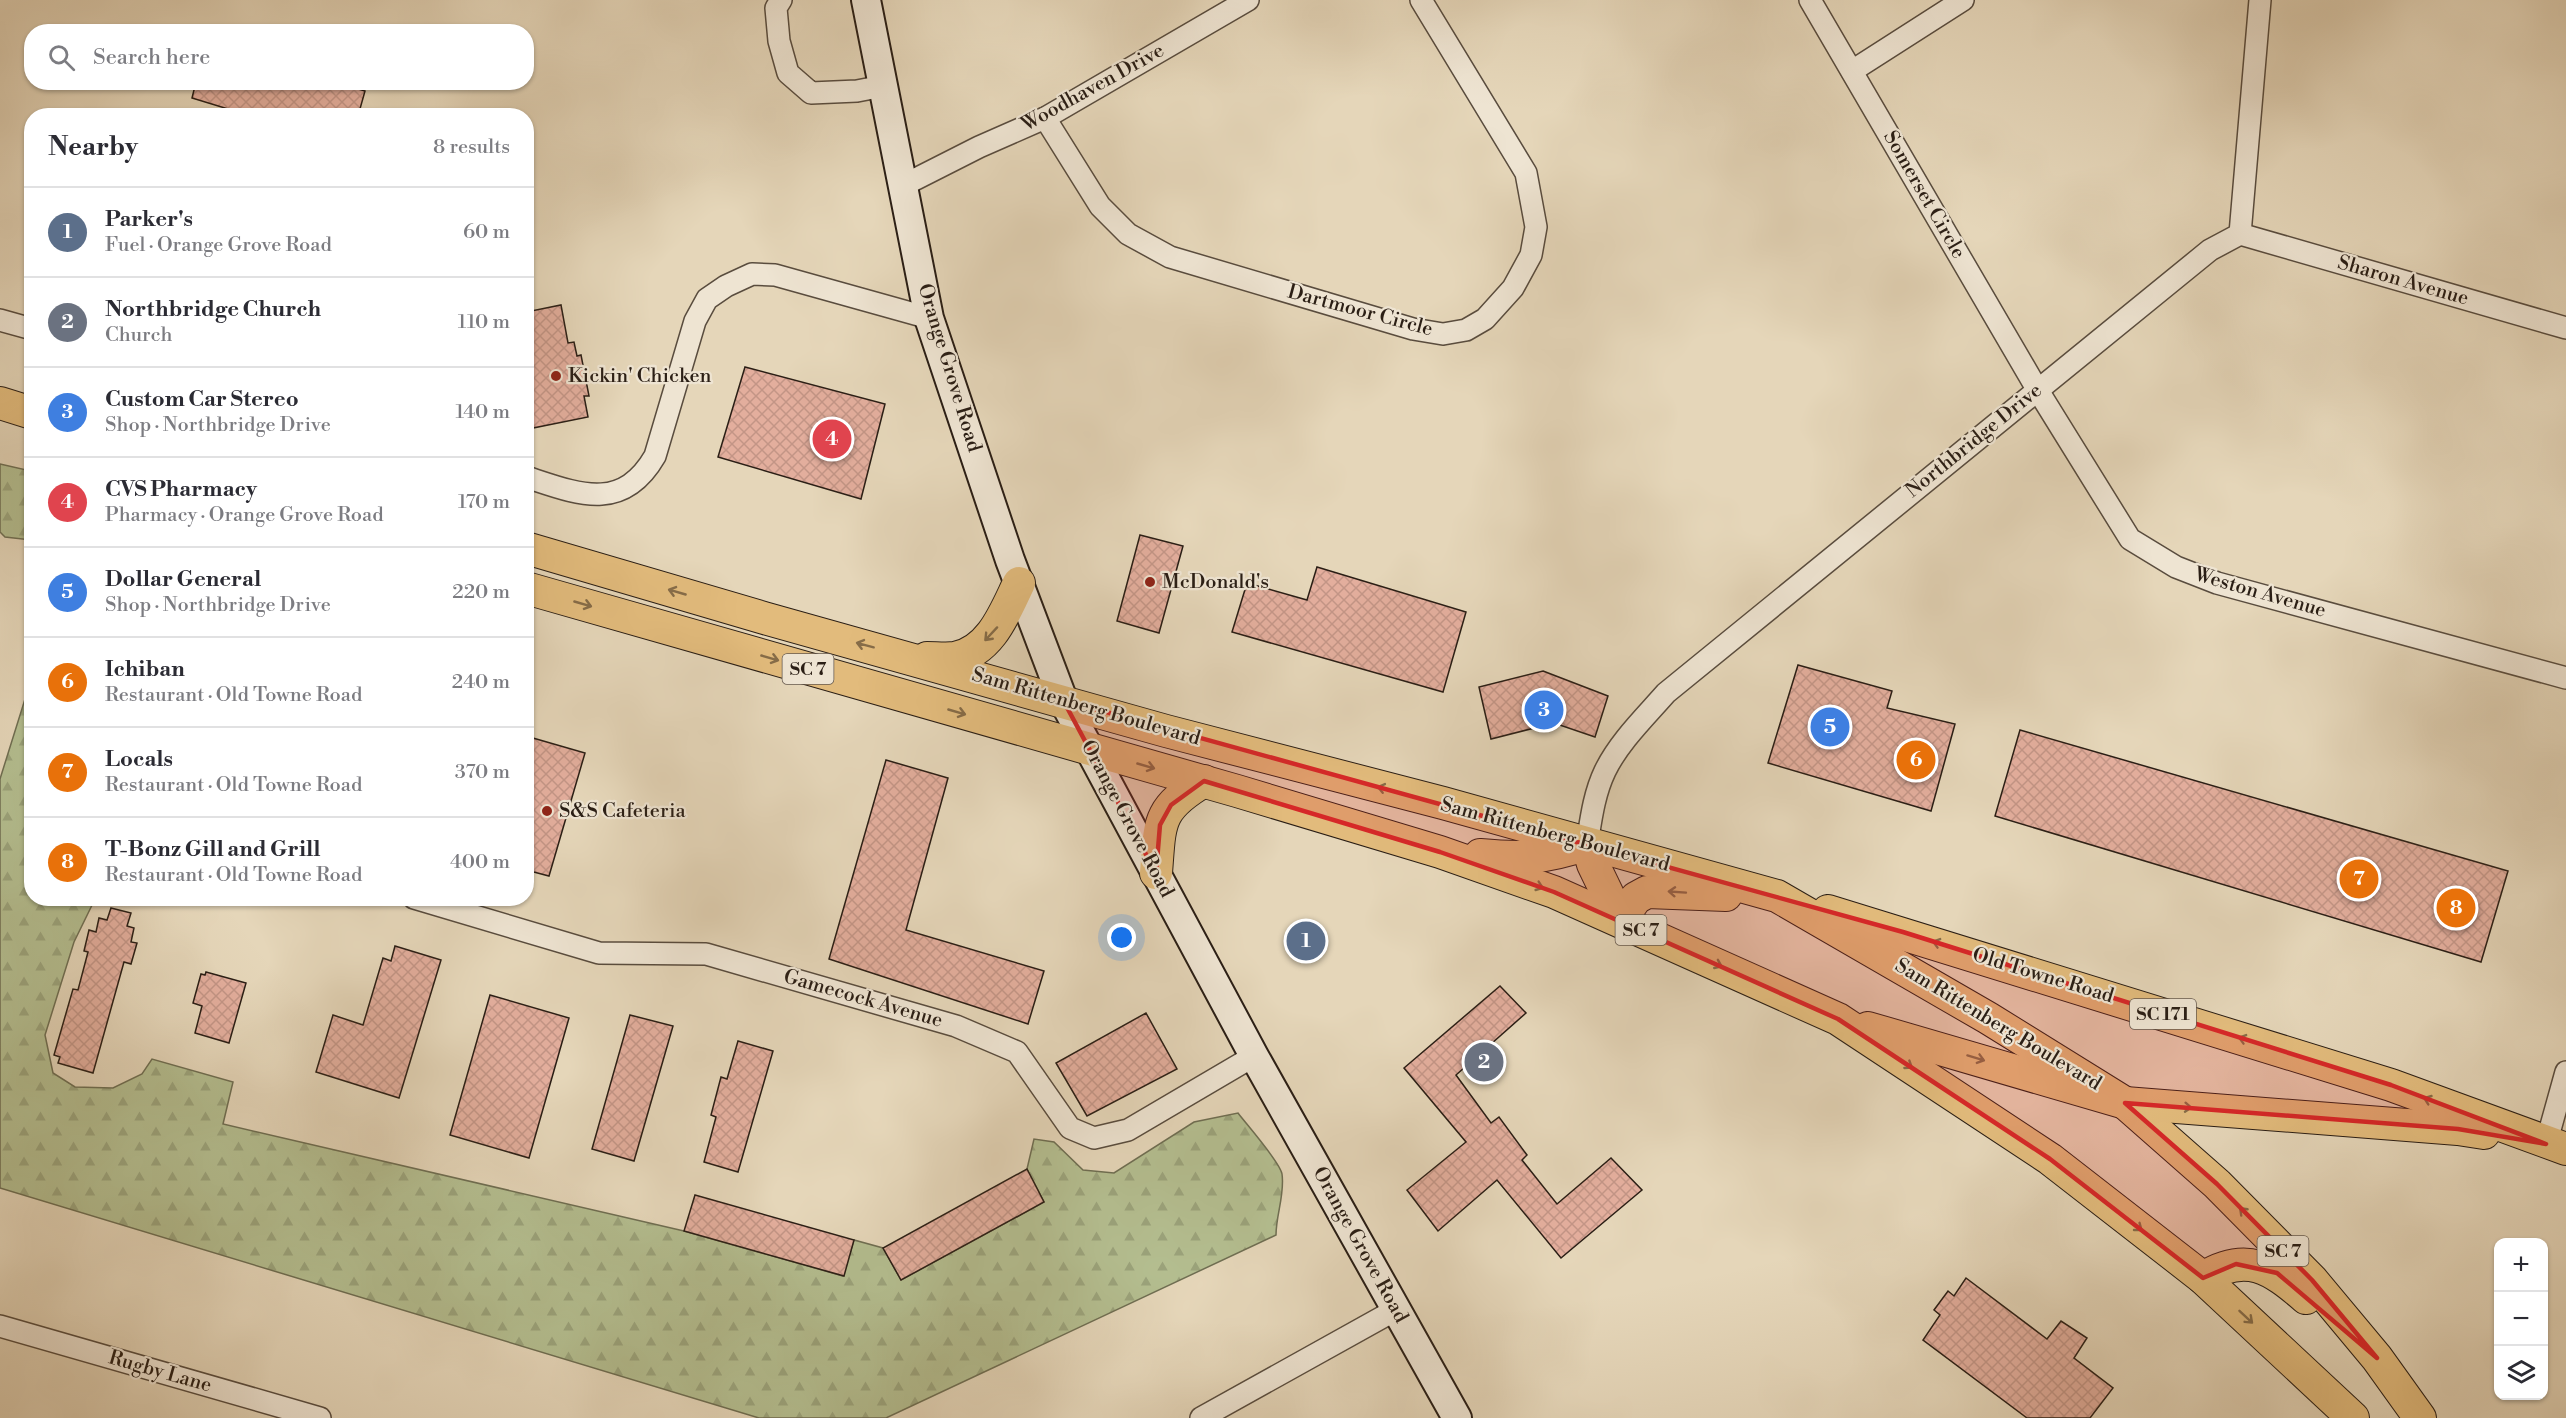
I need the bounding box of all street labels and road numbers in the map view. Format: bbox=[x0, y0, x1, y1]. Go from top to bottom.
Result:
street label: Woodhaven Drive bbox=[1016, 38, 1169, 138]
street label: Somerset Circle bbox=[1877, 127, 1971, 263]
street label: Sharon Avenue bbox=[2335, 250, 2471, 312]
street label: Dartmoor Circle bbox=[1285, 280, 1435, 342]
street label: Orange Grove Road bbox=[911, 281, 987, 456]
street label: Northbridge Drive bbox=[1901, 378, 2047, 504]
street label: Weston Avenue bbox=[2190, 562, 2329, 624]
road number: SC 7 bbox=[782, 654, 834, 684]
street label: Sam Rittenberg Boulevard bbox=[969, 662, 1204, 752]
street label: Orange Grove Road bbox=[1075, 736, 1179, 903]
street label: Sam Rittenberg Boulevard bbox=[1438, 792, 1673, 878]
road number: SC 7 bbox=[1616, 915, 1666, 945]
street label: Old Towne Road bbox=[1969, 943, 2117, 1010]
street label: Sam Rittenberg Boulevard bbox=[1890, 953, 2106, 1097]
street label: Gamecock Avenue bbox=[781, 964, 945, 1034]
road number: SC 171 bbox=[2130, 999, 2196, 1029]
street label: Orange Grove Road bbox=[1307, 1162, 1414, 1328]
road number: SC 7 bbox=[2258, 1236, 2308, 1266]
street label: Rugby Lane bbox=[106, 1345, 214, 1399]

